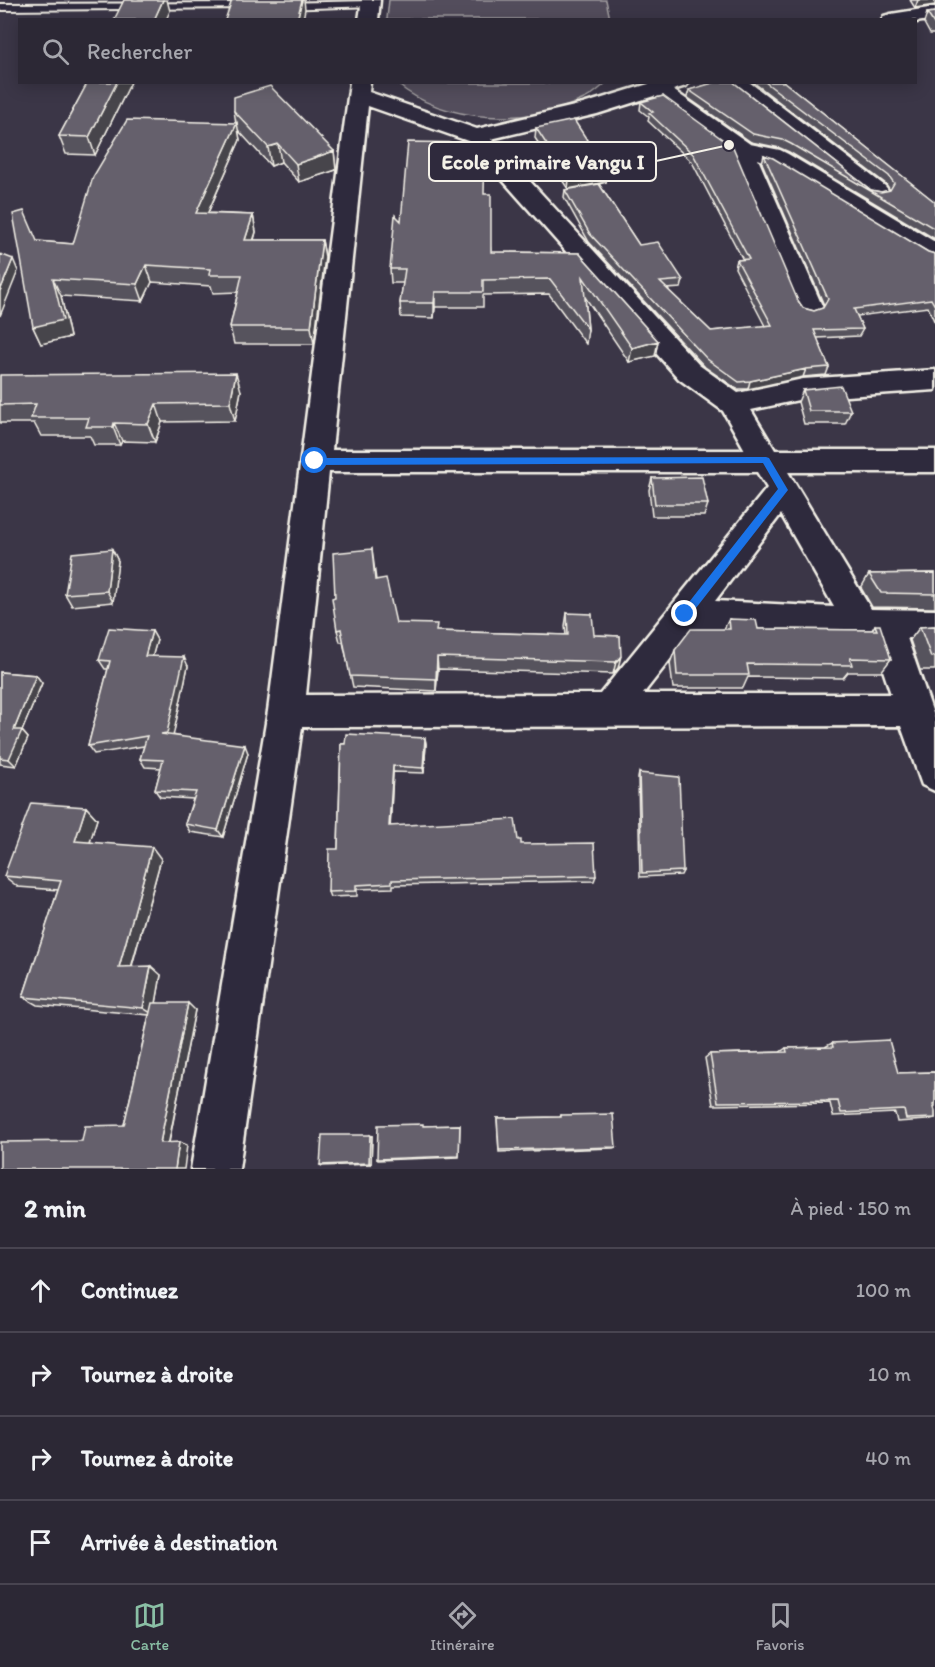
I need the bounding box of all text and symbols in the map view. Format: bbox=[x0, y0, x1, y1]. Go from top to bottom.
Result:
search box bbox=[18, 18, 917, 84]
icon: search bbox=[39, 35, 72, 68]
text: Rechercher bbox=[87, 38, 192, 65]
callout: Ecole primaire Vangu I bbox=[429, 142, 656, 181]
text: Ecole primaire Vangu I bbox=[441, 149, 645, 175]
route start bbox=[301, 447, 327, 473]
route end bbox=[671, 600, 697, 626]
text: 2 min bbox=[24, 1192, 86, 1224]
text: À pied · 150 m bbox=[791, 1196, 911, 1220]
icon: ahead bbox=[24, 1274, 57, 1307]
text: Continuez bbox=[81, 1277, 178, 1304]
text: 100 m bbox=[856, 1278, 911, 1302]
icon: right bbox=[24, 1358, 57, 1391]
text: Tournez à droite bbox=[81, 1361, 233, 1388]
text: 10 m bbox=[868, 1362, 911, 1386]
icon: right bbox=[24, 1442, 57, 1475]
text: Tournez à droite bbox=[81, 1445, 233, 1472]
text: 40 m bbox=[865, 1446, 911, 1470]
icon: arrive bbox=[24, 1526, 57, 1559]
text: Arrivée à destination bbox=[81, 1529, 277, 1556]
tab: Carte bbox=[131, 1599, 169, 1654]
tab: Itinéraire bbox=[430, 1599, 495, 1654]
tab: Favoris bbox=[756, 1599, 804, 1654]

